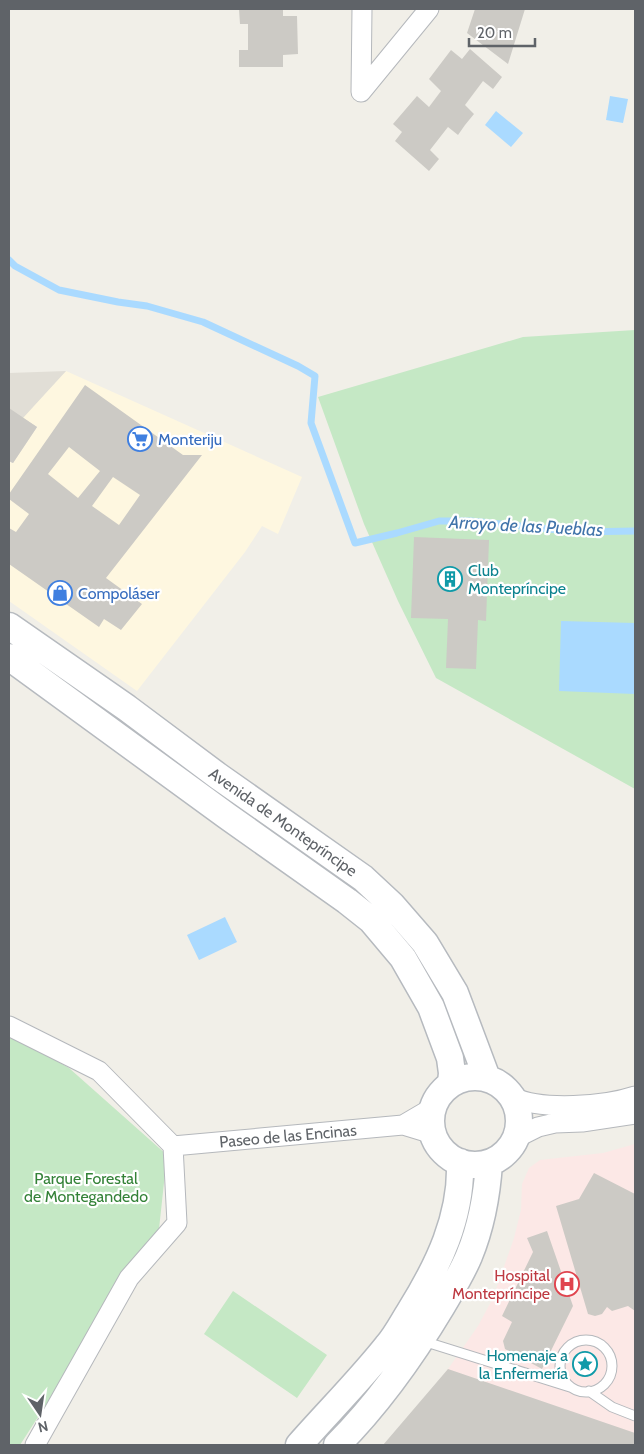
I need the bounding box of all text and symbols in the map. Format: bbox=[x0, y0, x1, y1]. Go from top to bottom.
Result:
scale bar bbox=[469, 15, 535, 47]
text: 20 m bbox=[477, 24, 512, 42]
supermarket icon: Monteriju bbox=[127, 426, 153, 452]
place label: Monteriju bbox=[158, 430, 222, 449]
water label: Arroyo de las Pueblas bbox=[447, 511, 604, 541]
place label: Club Montepríncipe bbox=[468, 561, 566, 598]
building icon: Club Montepríncipe bbox=[437, 566, 463, 592]
shop icon: Compoláser bbox=[47, 580, 73, 606]
place label: Compoláser bbox=[78, 584, 160, 603]
street label: Avenida de Montepríncipe bbox=[205, 764, 361, 880]
street label: Paseo de las Encinas bbox=[219, 1121, 358, 1151]
park label: Parque Forestal de Montegandedo bbox=[24, 1169, 148, 1206]
place label: Hospital Montepríncipe bbox=[452, 1266, 550, 1303]
hospital icon: Hospital Montepríncipe bbox=[554, 1271, 580, 1297]
place label: Homenaje a la Enfermería bbox=[479, 1346, 568, 1383]
place icon: Homenaje a la Enfermería bbox=[572, 1351, 598, 1377]
north arrow bbox=[15, 1389, 65, 1439]
text: N bbox=[36, 1417, 50, 1437]

